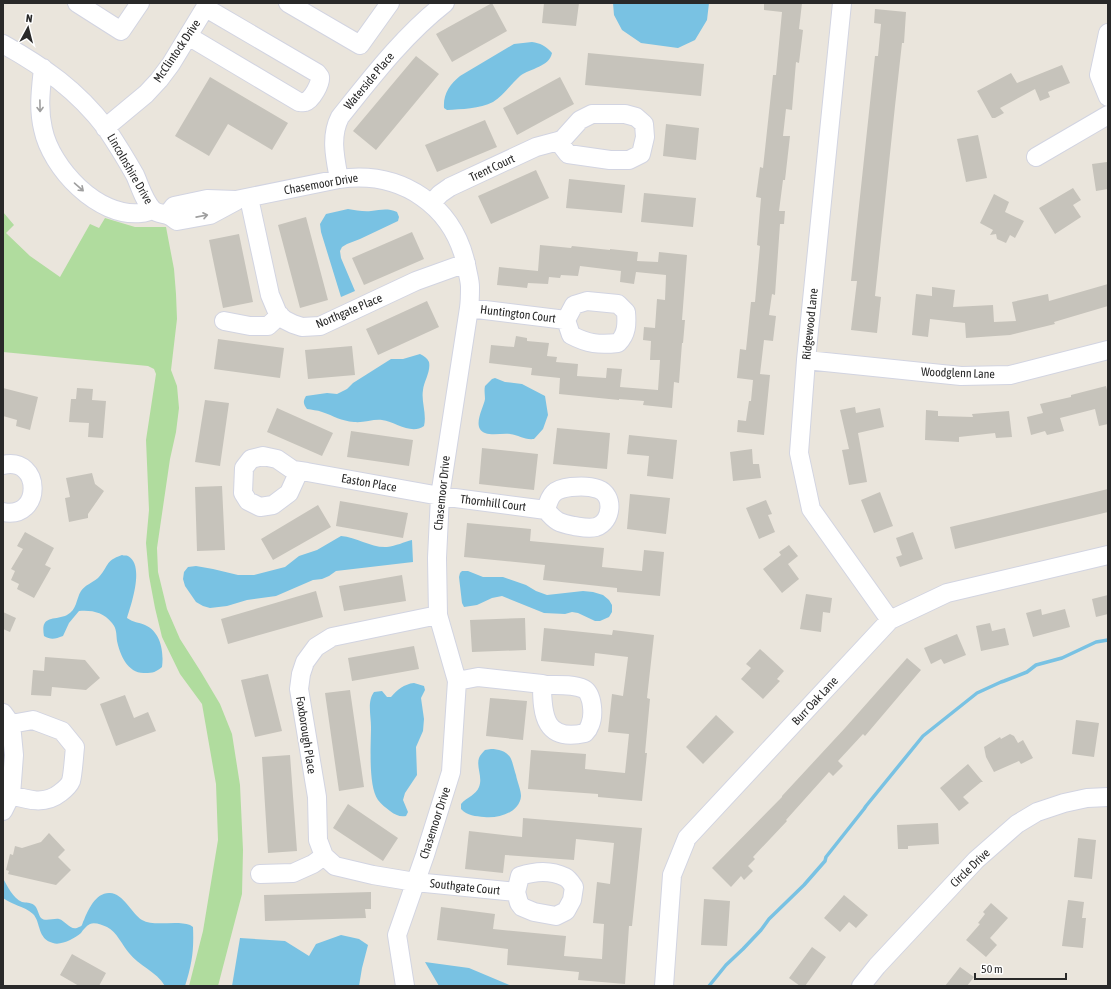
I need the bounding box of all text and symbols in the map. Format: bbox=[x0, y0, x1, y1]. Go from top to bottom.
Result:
north arrow bbox=[8, 8, 48, 48]
text: N bbox=[25, 12, 33, 24]
street label: McClintock Drive bbox=[151, 17, 203, 85]
street label: Waterside Place bbox=[341, 49, 397, 113]
one-way arrow bbox=[36, 99, 44, 112]
street label: Lincolnshire Drive bbox=[104, 131, 156, 207]
street label: Trent Court bbox=[467, 151, 517, 185]
street label: Chasemoor Drive bbox=[283, 171, 359, 197]
one-way arrow bbox=[74, 183, 84, 192]
one-way arrow bbox=[195, 212, 208, 220]
street label: Ridgewood Lane bbox=[799, 288, 821, 360]
street label: Northgate Place bbox=[314, 291, 384, 331]
street label: Huntington Court bbox=[479, 302, 557, 326]
street label: Woodglenn Lane bbox=[921, 365, 995, 381]
street label: Chasemoor Drive bbox=[431, 455, 453, 531]
street label: Easton Place bbox=[340, 471, 398, 495]
street label: Thornhill Court bbox=[459, 492, 527, 514]
street label: Burr Oak Lane bbox=[789, 674, 841, 728]
street label: Foxborough Place bbox=[293, 695, 319, 775]
street label: Chasemoor Drive bbox=[417, 785, 453, 861]
street label: Circle Drive bbox=[947, 846, 993, 890]
street label: Southgate Court bbox=[429, 876, 501, 898]
scale bar bbox=[975, 955, 1066, 981]
text: 50 m bbox=[981, 962, 1003, 976]

